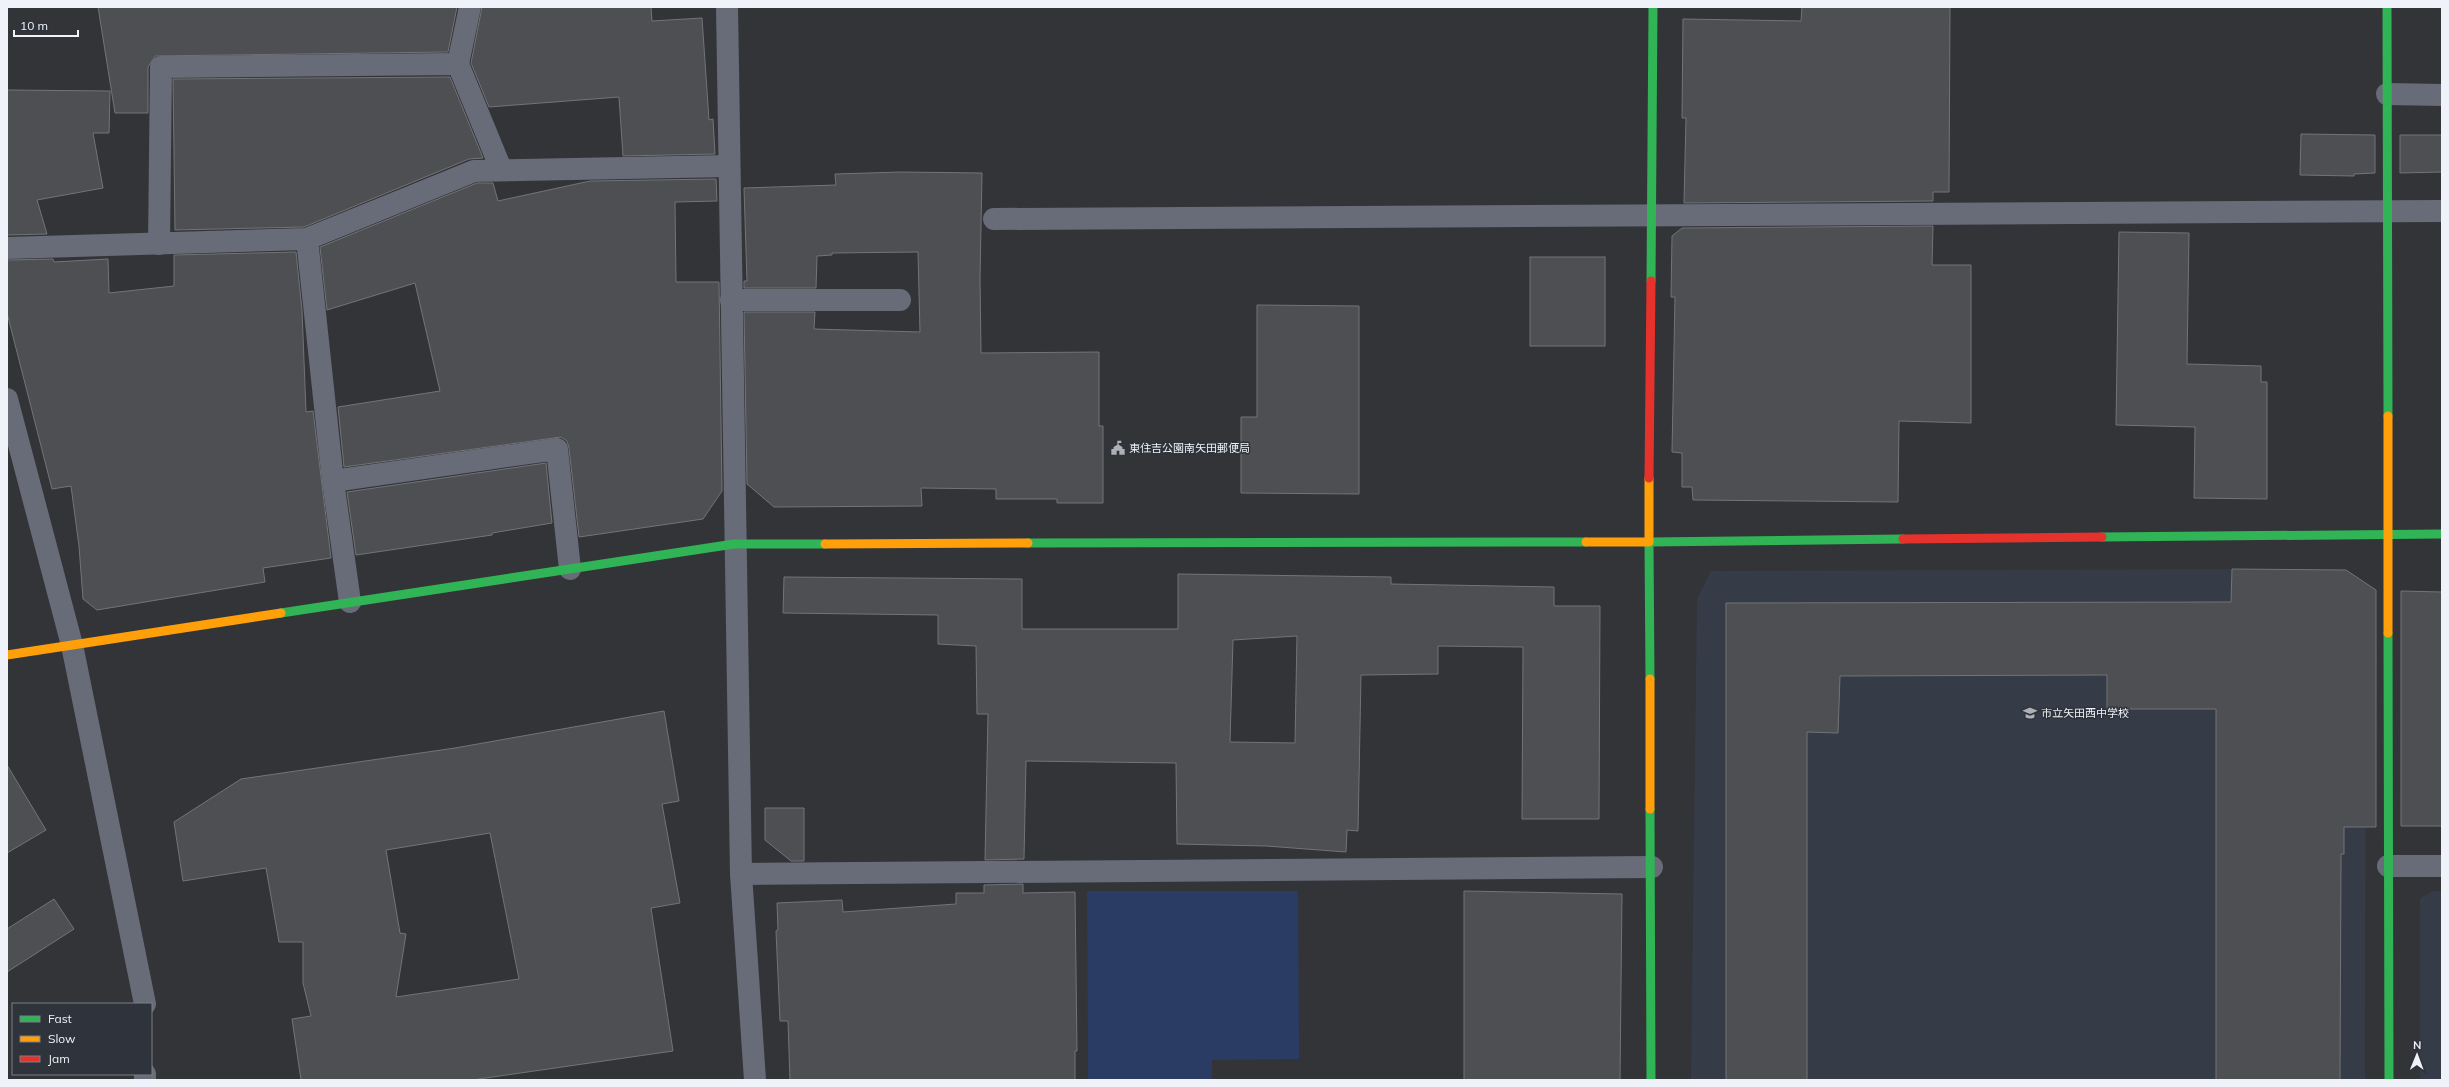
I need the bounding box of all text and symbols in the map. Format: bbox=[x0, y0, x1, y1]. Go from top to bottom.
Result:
scale bar bbox=[14, 12, 78, 38]
text: 10 m bbox=[20, 18, 48, 33]
public building icon: 東住吉公園南矢田郵便局 bbox=[1110, 440, 1126, 456]
place label: 東住吉公園南矢田郵便局 bbox=[1129, 441, 1250, 455]
school or university icon: 市立矢田西中学校 bbox=[2022, 705, 2038, 721]
place label: 市立矢田西中学校 bbox=[2041, 706, 2129, 720]
legend bbox=[12, 1003, 152, 1075]
text: Fast bbox=[48, 1011, 72, 1026]
text: Slow bbox=[48, 1031, 76, 1046]
north arrow bbox=[2397, 1035, 2437, 1075]
text: N bbox=[2413, 1038, 2421, 1052]
text: Jam bbox=[48, 1051, 70, 1066]

